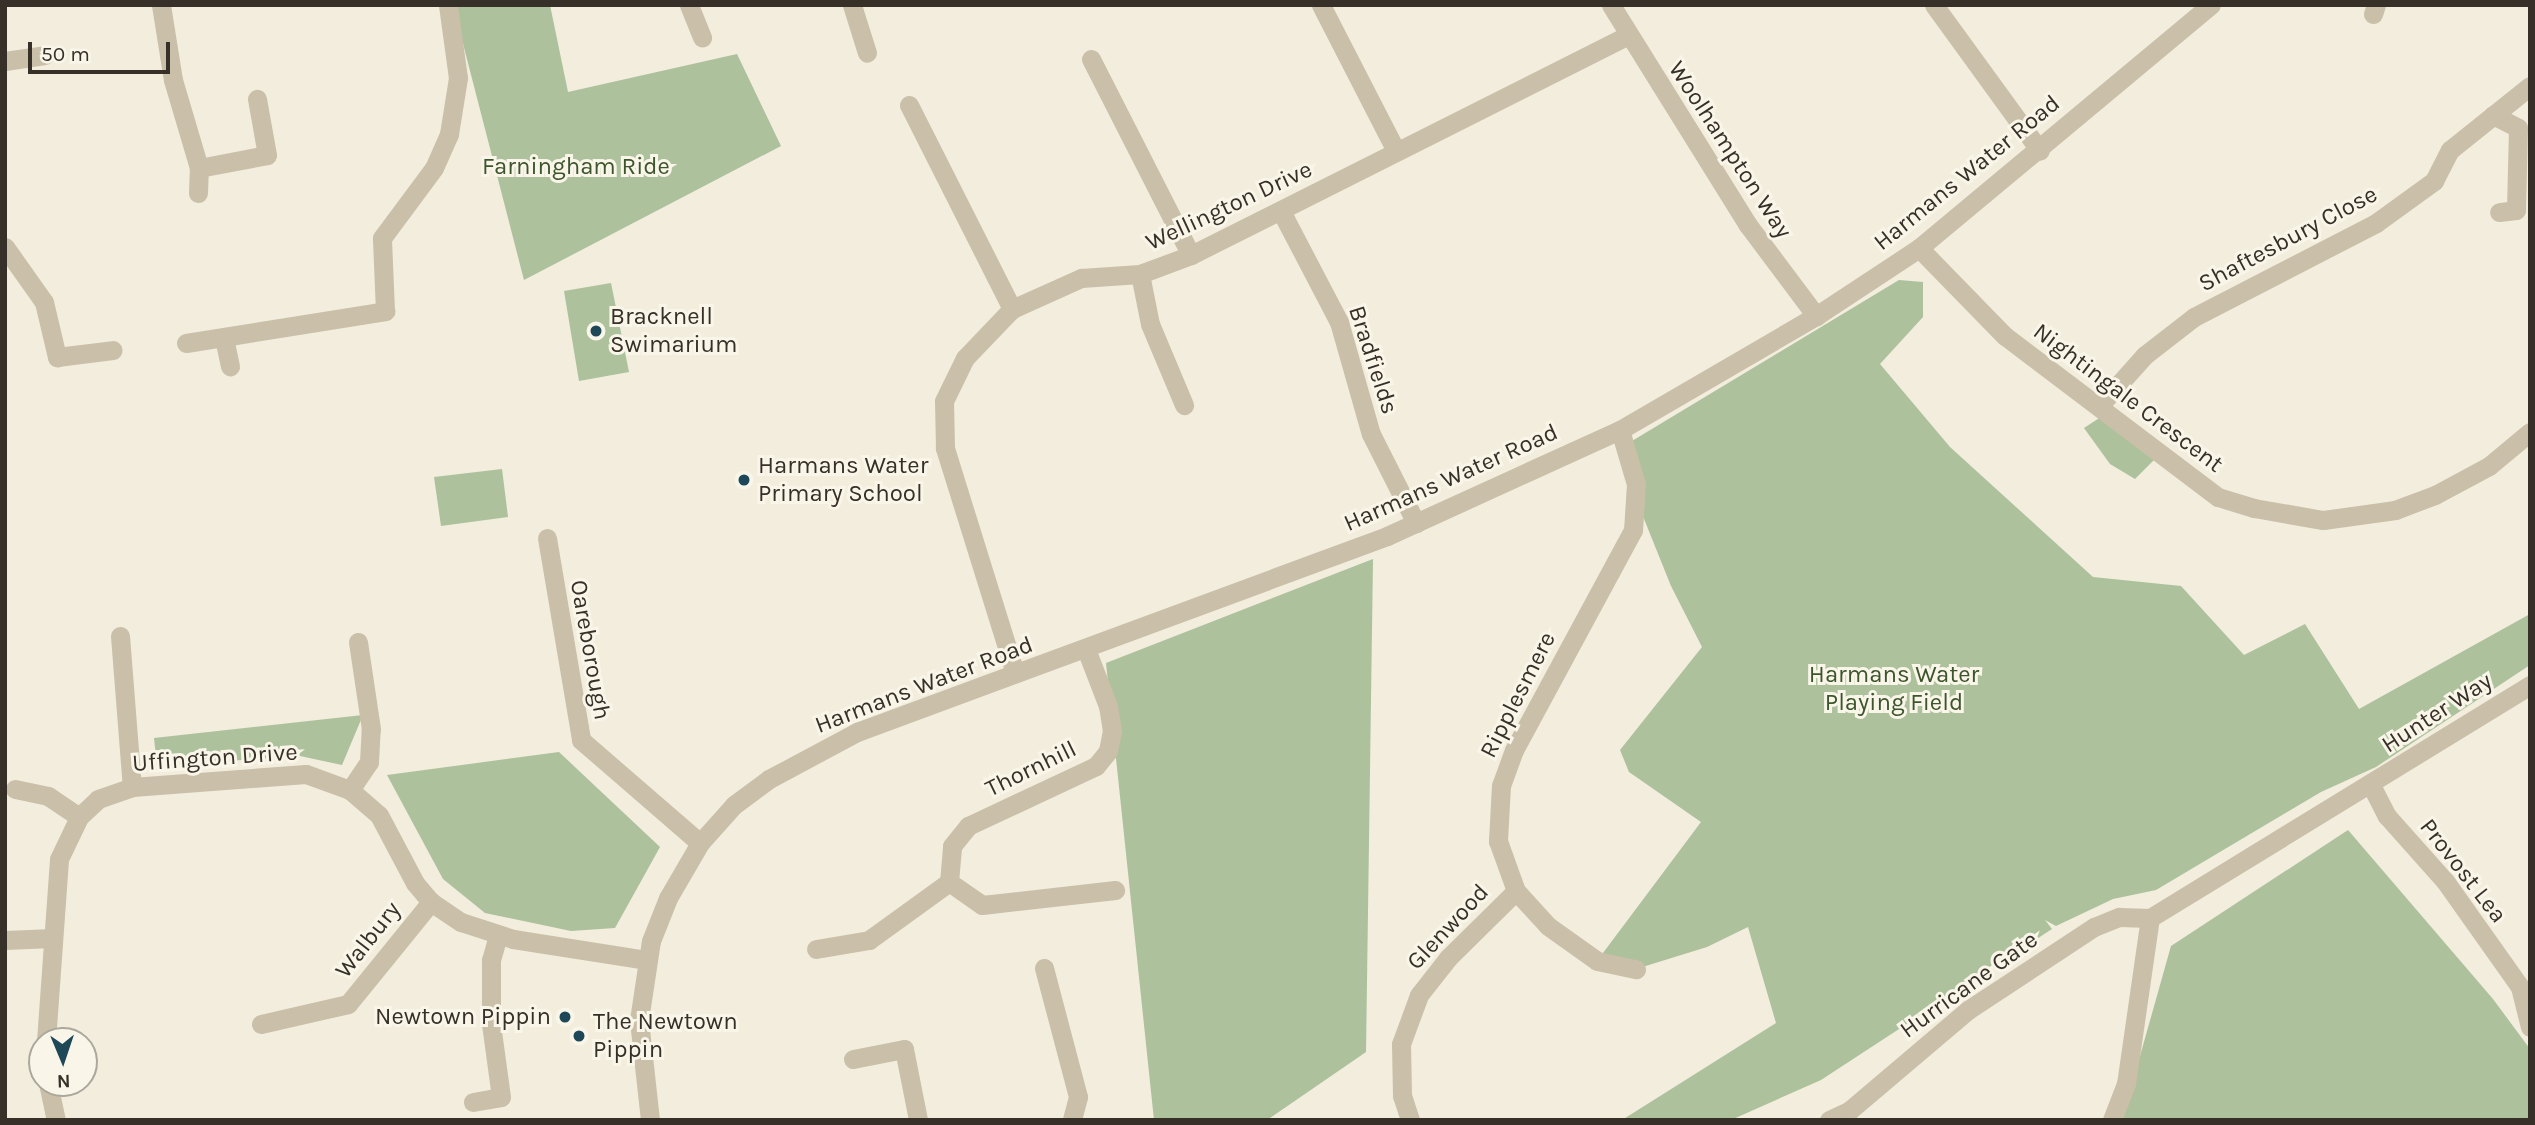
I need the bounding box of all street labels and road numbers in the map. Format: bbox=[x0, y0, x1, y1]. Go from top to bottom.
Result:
street label: Woolhampton Way bbox=[1662, 56, 1798, 244]
street label: Harmans Water Road bbox=[1868, 89, 2066, 257]
street label: Wellington Drive bbox=[1141, 155, 1317, 257]
street label: Shaftesbury Close bbox=[2194, 180, 2382, 298]
street label: Bradfields bbox=[1342, 302, 1404, 418]
street label: Nightingale Crescent bbox=[2027, 317, 2229, 479]
street label: Harmans Water Road bbox=[1340, 418, 1562, 538]
street label: Oareborough bbox=[564, 578, 616, 722]
street label: Ripplesmere bbox=[1474, 627, 1562, 763]
street label: Harmans Water Road bbox=[811, 630, 1037, 740]
street label: Hunter Way bbox=[2376, 667, 2498, 759]
street label: Thornhill bbox=[981, 735, 1081, 803]
street label: Uffington Drive bbox=[131, 738, 299, 778]
street label: Provost Lea bbox=[2413, 813, 2513, 929]
street label: Glenwood bbox=[1401, 878, 1495, 976]
street label: Walbury bbox=[329, 896, 407, 984]
street label: Hurricane Gate bbox=[1895, 925, 2043, 1045]

